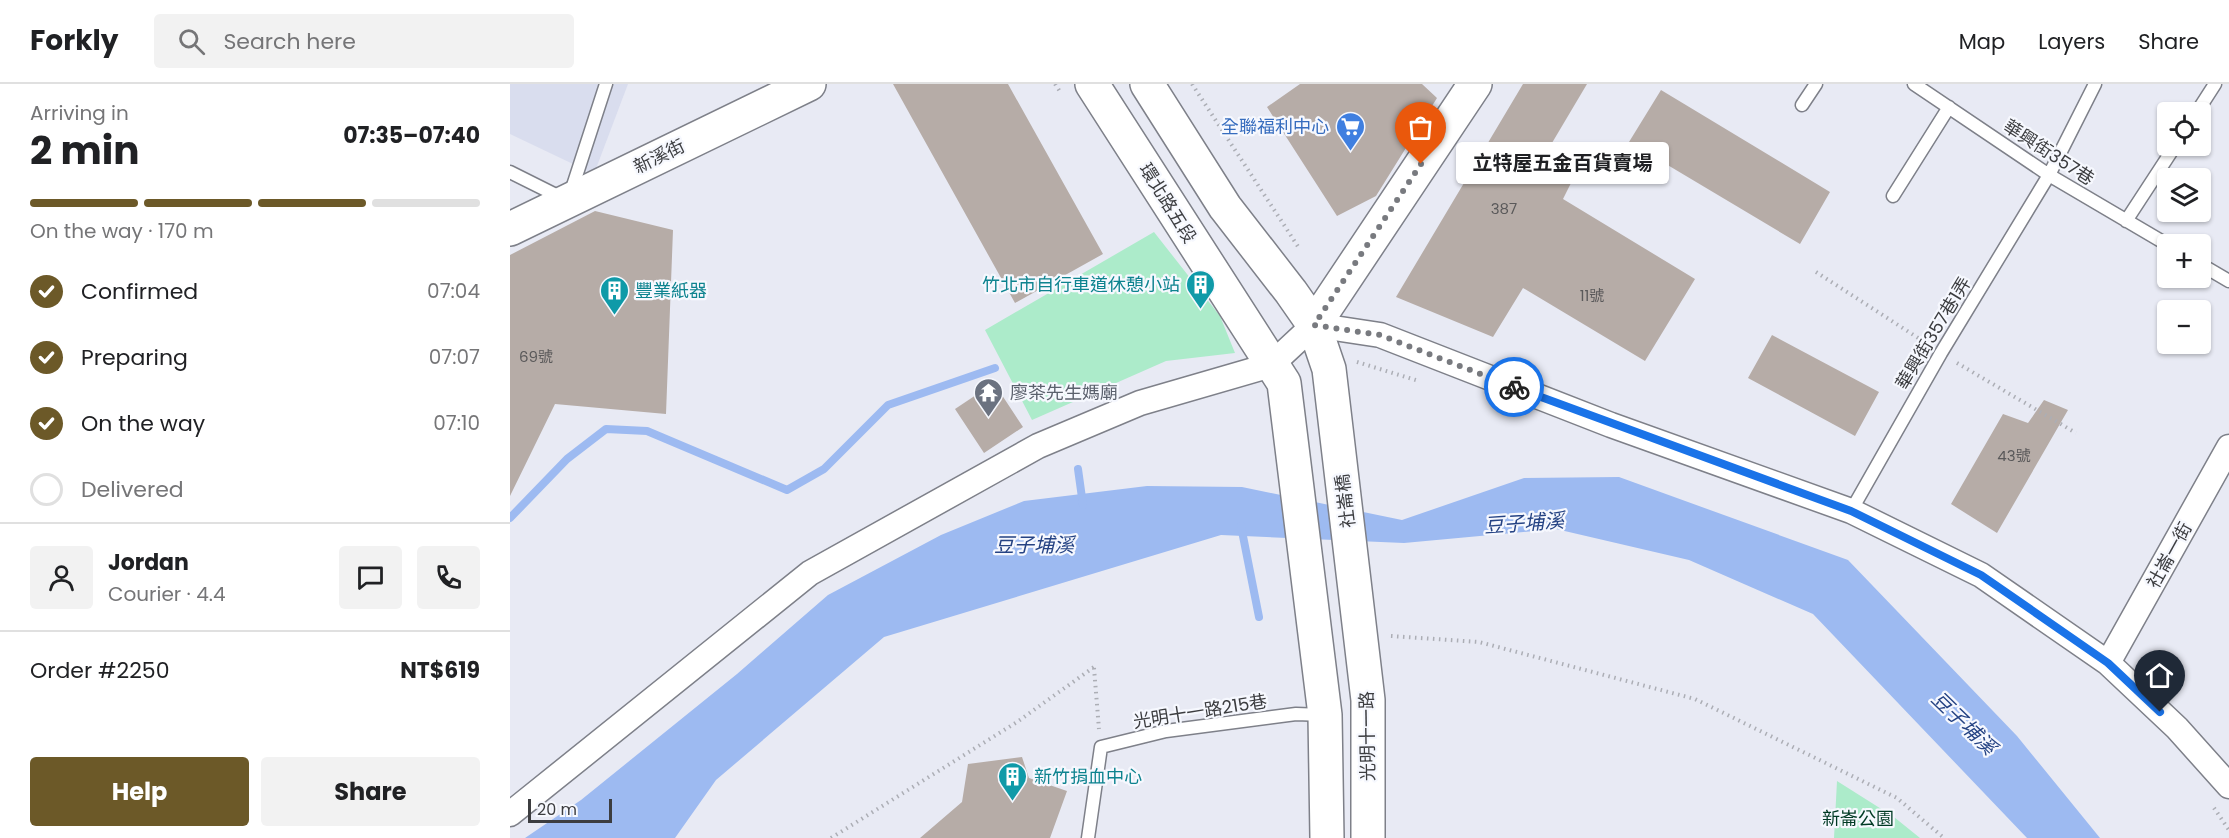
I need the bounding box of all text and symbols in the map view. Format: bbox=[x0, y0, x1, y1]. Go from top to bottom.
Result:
search box bbox=[154, 14, 574, 68]
text: Forkly bbox=[30, 21, 118, 60]
icon: search bbox=[175, 25, 208, 58]
text: Search here bbox=[223, 26, 356, 57]
text: Map bbox=[1959, 27, 2005, 56]
text: Layers bbox=[2038, 27, 2105, 56]
text: Share bbox=[2138, 27, 2199, 56]
text: Arriving in bbox=[30, 99, 129, 127]
pin bbox=[1395, 102, 1446, 164]
map controls bbox=[2157, 102, 2211, 354]
button: locate bbox=[2157, 102, 2211, 156]
supermarket icon: 全聯福利中心 bbox=[1334, 110, 1366, 152]
icon: bag bbox=[1404, 111, 1437, 144]
street label: 華興街357巷 bbox=[1999, 113, 2099, 191]
place label: 全聯福利中心 bbox=[1221, 114, 1329, 139]
text: 07:35–07:40 bbox=[343, 120, 480, 151]
text: 2 min bbox=[30, 123, 140, 178]
street label: 新溪街 bbox=[629, 133, 689, 179]
callout: 立特屋五金百貨賣場 bbox=[1457, 143, 1670, 185]
text: 立特屋五金百貨賣場 bbox=[1473, 149, 1653, 177]
street label: 環北路五段 bbox=[1134, 158, 1202, 248]
button: layers bbox=[2157, 168, 2211, 222]
house number: 387 bbox=[1491, 198, 1517, 219]
text: On the way · 170 m bbox=[30, 217, 214, 245]
button: + bbox=[2157, 234, 2211, 288]
building icon: 竹北市自行車道休憩小站 bbox=[1185, 268, 1217, 310]
place label: 竹北市自行車道休憩小站 bbox=[982, 272, 1180, 297]
street label: 華興街357巷1弄 bbox=[1889, 272, 1977, 394]
building icon: 豐業紙器 bbox=[598, 274, 630, 316]
icon: check bbox=[30, 275, 63, 308]
text: Confirmed bbox=[81, 276, 198, 307]
text: 07:04 bbox=[427, 277, 480, 305]
place label: 豐業紙器 bbox=[635, 278, 707, 303]
house number: 11號 bbox=[1580, 285, 1604, 306]
button: − bbox=[2157, 300, 2211, 354]
icon: check bbox=[30, 341, 63, 374]
text: Preparing bbox=[81, 342, 188, 373]
text: 07:07 bbox=[429, 343, 480, 371]
house number: 69號 bbox=[519, 346, 553, 367]
courier bbox=[1484, 357, 1544, 417]
icon: bike bbox=[1498, 371, 1531, 404]
temple icon: 廖茶先生媽廟 bbox=[973, 376, 1005, 418]
place label: 廖茶先生媽廟 bbox=[1010, 380, 1118, 405]
icon: check bbox=[30, 407, 63, 440]
text: On the way bbox=[81, 408, 205, 439]
text: 07:10 bbox=[433, 409, 480, 437]
house number: 43號 bbox=[1997, 445, 2031, 466]
street label: 社崙橋 bbox=[1329, 473, 1361, 529]
text: Delivered bbox=[81, 474, 184, 505]
water label: 豆子埔溪 bbox=[1483, 506, 1568, 540]
street label: 社崙一街 bbox=[2141, 517, 2197, 593]
water label: 豆子埔溪 bbox=[994, 531, 1077, 559]
button: person bbox=[30, 546, 93, 609]
button: chat bbox=[339, 546, 402, 609]
button: phone bbox=[417, 546, 480, 609]
text: Jordan bbox=[108, 547, 189, 578]
text: Courier · 4.4 bbox=[108, 580, 226, 608]
pin bbox=[2134, 650, 2185, 712]
text: Order #2250 bbox=[30, 655, 170, 686]
text: NT$619 bbox=[400, 655, 480, 686]
icon: home bbox=[2143, 659, 2176, 692]
water label: 豆子埔溪 bbox=[1926, 685, 2005, 763]
street label: 光明十一路215巷 bbox=[1131, 688, 1269, 734]
street label: 光明十一路 bbox=[1354, 691, 1380, 781]
button: Help bbox=[30, 757, 249, 826]
button: Share bbox=[261, 757, 480, 826]
building icon: 新竹捐血中心 bbox=[997, 760, 1029, 802]
place label: 新竹捐血中心 bbox=[1034, 764, 1142, 789]
scale bar bbox=[528, 796, 612, 824]
text: 20 m bbox=[537, 798, 577, 821]
park label: 新崙公園 bbox=[1822, 806, 1894, 831]

